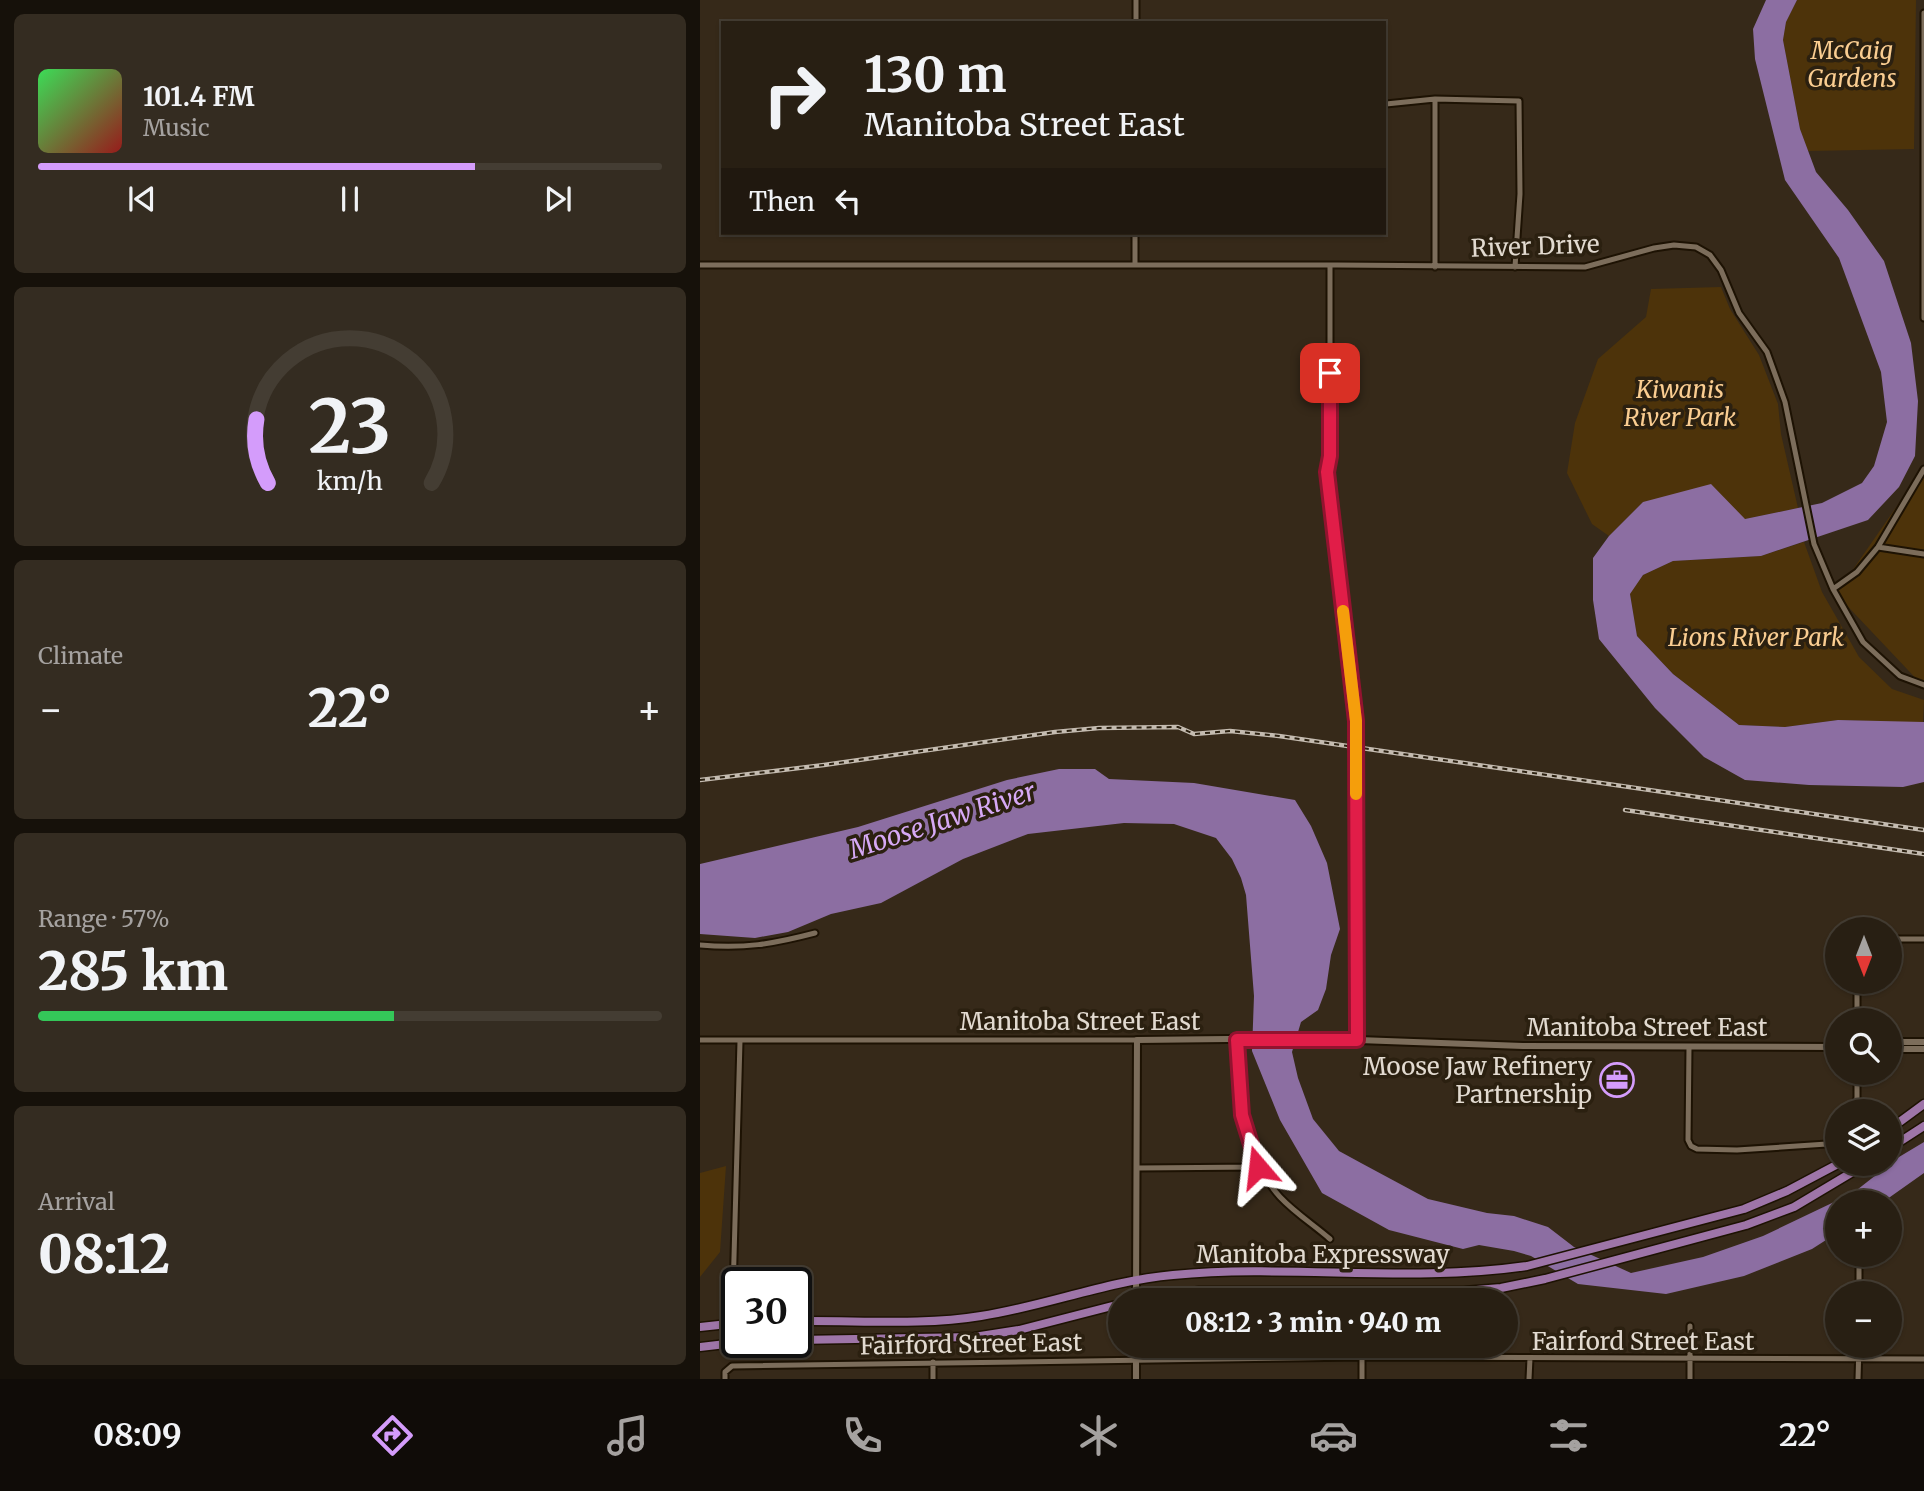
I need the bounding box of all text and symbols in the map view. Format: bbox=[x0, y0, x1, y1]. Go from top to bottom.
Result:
park label: McCaig Gardens bbox=[1807, 35, 1897, 94]
text: 130 m bbox=[864, 44, 1007, 105]
icon: right bbox=[749, 49, 840, 140]
text: 101.4 FM bbox=[143, 80, 255, 113]
text: Manitoba Street East bbox=[864, 105, 1185, 145]
text: Music bbox=[143, 113, 210, 142]
icon: previous bbox=[123, 180, 161, 218]
icon: pause bbox=[331, 180, 369, 218]
icon: next bbox=[539, 180, 577, 218]
icon: left bbox=[829, 182, 867, 220]
text: Then bbox=[749, 185, 815, 218]
street label: River Drive bbox=[1470, 228, 1600, 264]
pin bbox=[1300, 343, 1360, 403]
icon: arrive bbox=[1311, 354, 1349, 392]
park label: Kiwanis River Park bbox=[1624, 374, 1736, 433]
text: 23 bbox=[309, 381, 391, 473]
text: km/h bbox=[317, 464, 383, 496]
park label: Lions River Park bbox=[1668, 622, 1844, 653]
text: Climate bbox=[38, 641, 123, 670]
text: 22° bbox=[308, 676, 392, 741]
text: − bbox=[38, 686, 63, 733]
text: + bbox=[637, 686, 662, 733]
water label: Moose Jaw River bbox=[844, 774, 1040, 866]
text: Range · 57% bbox=[38, 904, 170, 933]
north arrow bbox=[1825, 917, 1902, 994]
map controls bbox=[1825, 917, 1902, 1358]
text: 285 km bbox=[38, 939, 228, 1004]
street label: Manitoba Street East bbox=[960, 1006, 1201, 1037]
button: search bbox=[1825, 1008, 1902, 1085]
street label: Manitoba Street East bbox=[1527, 1012, 1768, 1043]
place label: Moose Jaw Refinery Partnership bbox=[1363, 1051, 1592, 1110]
office icon: Moose Jaw Refinery Partnership bbox=[1598, 1061, 1636, 1099]
button: layers bbox=[1825, 1099, 1902, 1176]
position arrow bbox=[1221, 1130, 1295, 1204]
text: Arrival bbox=[38, 1187, 115, 1216]
button: + bbox=[1825, 1190, 1902, 1267]
text: 08:12 bbox=[38, 1222, 170, 1287]
street label: Manitoba Expressway bbox=[1196, 1239, 1450, 1270]
speed limit sign: 30 bbox=[721, 1267, 812, 1358]
button: − bbox=[1825, 1281, 1902, 1358]
text: 08:12 · 3 min · 940 m bbox=[1185, 1306, 1441, 1339]
street label: Fairford Street East bbox=[1532, 1326, 1755, 1357]
street label: Fairford Street East bbox=[859, 1327, 1083, 1361]
icon: directions bbox=[368, 1411, 417, 1460]
icon: music bbox=[603, 1411, 652, 1460]
icon: phone bbox=[838, 1411, 887, 1460]
icon: climate bbox=[1074, 1411, 1123, 1460]
icon: car bbox=[1309, 1411, 1358, 1460]
icon: filters bbox=[1544, 1411, 1593, 1460]
text: 08:09 bbox=[93, 1415, 182, 1455]
text: 22° bbox=[1779, 1415, 1831, 1455]

